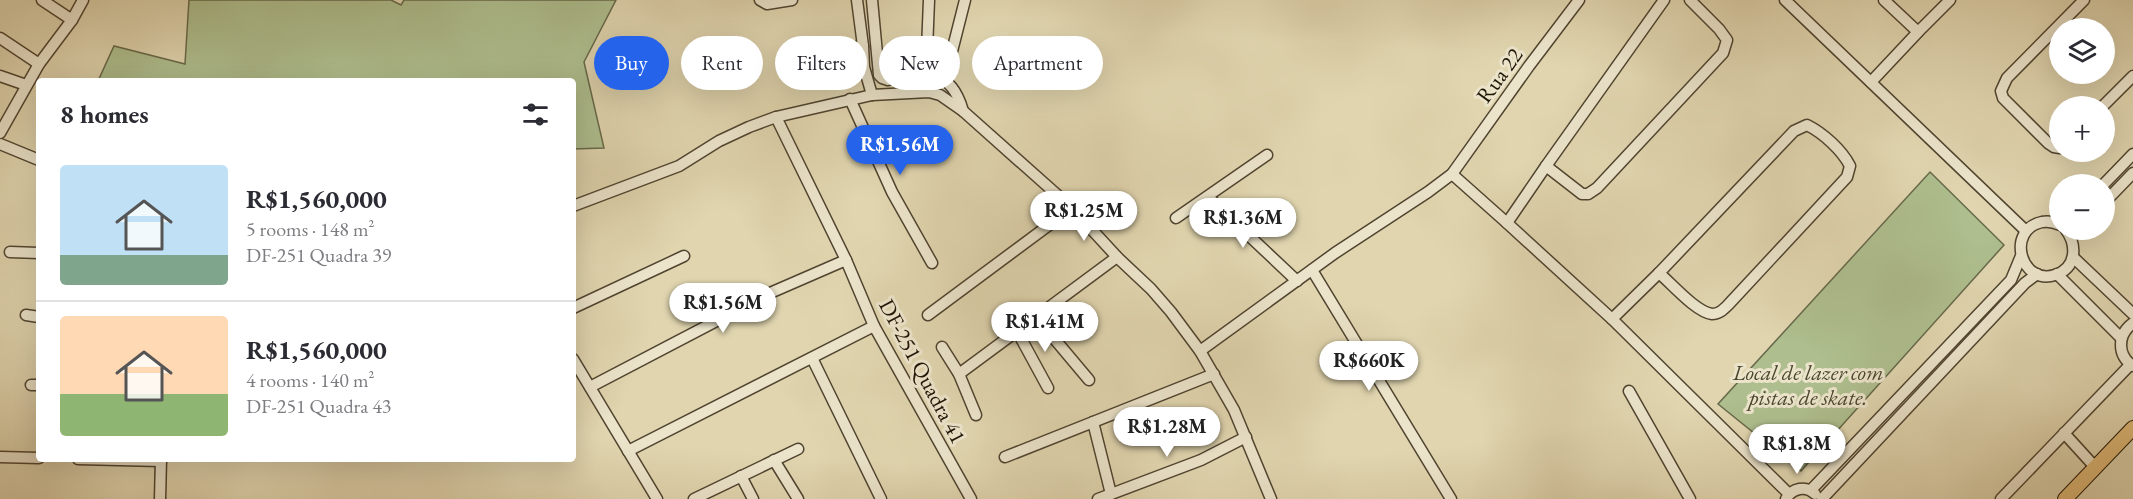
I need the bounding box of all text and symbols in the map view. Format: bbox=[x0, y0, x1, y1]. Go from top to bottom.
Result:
map controls bbox=[2049, 18, 2115, 240]
button: layers bbox=[2049, 18, 2115, 84]
chip: Buy bbox=[594, 36, 669, 90]
chip: Rent bbox=[681, 36, 763, 90]
chip: Filters bbox=[775, 36, 867, 90]
chip: New bbox=[879, 36, 960, 90]
chip: Apartment bbox=[972, 36, 1103, 90]
street label: Rua 22 bbox=[1470, 42, 1529, 109]
button: + bbox=[2049, 96, 2115, 162]
text: 8 homes bbox=[60, 97, 149, 131]
icon: filters bbox=[519, 98, 552, 131]
pin: R$1.56M bbox=[845, 125, 955, 176]
text: R$1.56M bbox=[860, 131, 940, 157]
button: − bbox=[2049, 174, 2115, 240]
text: R$1,560,000 bbox=[246, 182, 387, 216]
icon: home bbox=[108, 189, 180, 261]
pin: R$1.25M bbox=[1029, 191, 1139, 242]
text: R$1.25M bbox=[1044, 197, 1124, 223]
pin: R$1.36M bbox=[1188, 198, 1298, 249]
text: R$1.36M bbox=[1203, 204, 1283, 230]
text: 5 rooms · 148 m² bbox=[246, 216, 374, 242]
text: DF-251 Quadra 39 bbox=[246, 242, 391, 268]
pin: R$1.56M bbox=[668, 283, 778, 334]
text: R$1.56M bbox=[683, 289, 763, 315]
street label: DF-251 Quadra 41 bbox=[872, 294, 973, 449]
pin: R$1.41M bbox=[990, 302, 1100, 353]
text: R$1.41M bbox=[1005, 308, 1085, 334]
text: R$1,560,000 bbox=[246, 333, 387, 367]
icon: home bbox=[108, 340, 180, 412]
pin: R$660K bbox=[1320, 341, 1418, 392]
text: R$660K bbox=[1333, 347, 1405, 373]
park label: Local de lazer com pistas de skate. bbox=[1732, 358, 1883, 412]
text: 4 rooms · 140 m² bbox=[246, 367, 374, 393]
text: DF-251 Quadra 43 bbox=[246, 393, 391, 419]
pin: R$1.28M bbox=[1112, 407, 1222, 458]
text: R$1.28M bbox=[1127, 413, 1207, 439]
pin: R$1.8M bbox=[1748, 424, 1846, 475]
text: R$1.8M bbox=[1763, 430, 1831, 456]

